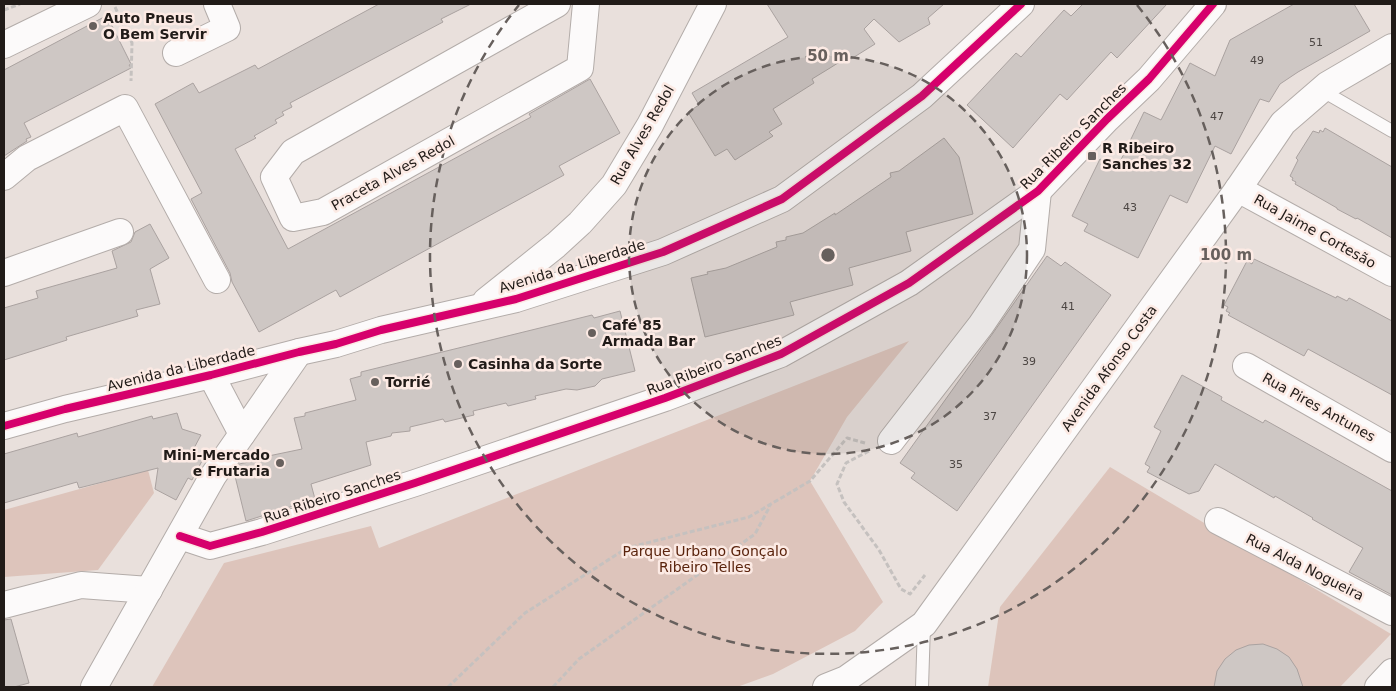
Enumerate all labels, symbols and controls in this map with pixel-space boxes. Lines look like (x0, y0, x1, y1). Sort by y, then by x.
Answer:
place label: Auto Pneus O Bem Servir (103, 10, 207, 42)
marker: Auto Pneus O Bem Servir (87, 20, 99, 32)
house number: 51 (1309, 36, 1323, 49)
text: 50 m (807, 47, 849, 65)
house number: 49 (1250, 54, 1264, 67)
street label: Rua Ribeiro Sanches (1017, 80, 1129, 192)
street label: Rua Alves Redol (607, 82, 677, 188)
house number: 47 (1210, 110, 1224, 123)
street label: Praceta Alves Redol (329, 132, 457, 214)
place label: R Ribeiro Sanches 32 (1102, 140, 1192, 172)
marker: R Ribeiro Sanches 32 (1086, 150, 1098, 162)
street label: Rua Jaime Cortesão (1251, 191, 1379, 271)
house number: 43 (1123, 201, 1137, 214)
street label: Avenida da Liberdade (497, 236, 647, 296)
centre of rings (819, 246, 837, 264)
text: 100 m (1200, 246, 1252, 264)
house number: 41 (1061, 300, 1075, 313)
street label: Avenida Afonso Costa (1058, 302, 1160, 434)
place label: Café 85 Armada Bar (602, 317, 695, 349)
marker: Café 85 Armada Bar (586, 327, 598, 339)
street label: Rua Ribeiro Sanches (644, 332, 784, 398)
street label: Avenida da Liberdade (105, 342, 257, 394)
house number: 39 (1022, 355, 1036, 368)
place label: Casinha da Sorte (468, 356, 602, 372)
marker: Casinha da Sorte (452, 358, 464, 370)
street label: Rua Pires Antunes (1260, 369, 1378, 445)
place label: Torrié (385, 374, 430, 390)
marker: Torrié (369, 376, 381, 388)
house number: 37 (983, 410, 997, 423)
place label: Mini-Mercado e Frutaria (163, 447, 270, 479)
marker: Mini-Mercado e Frutaria (274, 457, 286, 469)
house number: 35 (949, 458, 963, 471)
street label: Rua Ribeiro Sanches (261, 466, 403, 526)
street label: Rua Alda Nogueira (1243, 530, 1367, 604)
park label: Parque Urbano Gonçalo Ribeiro Telles (622, 543, 788, 575)

